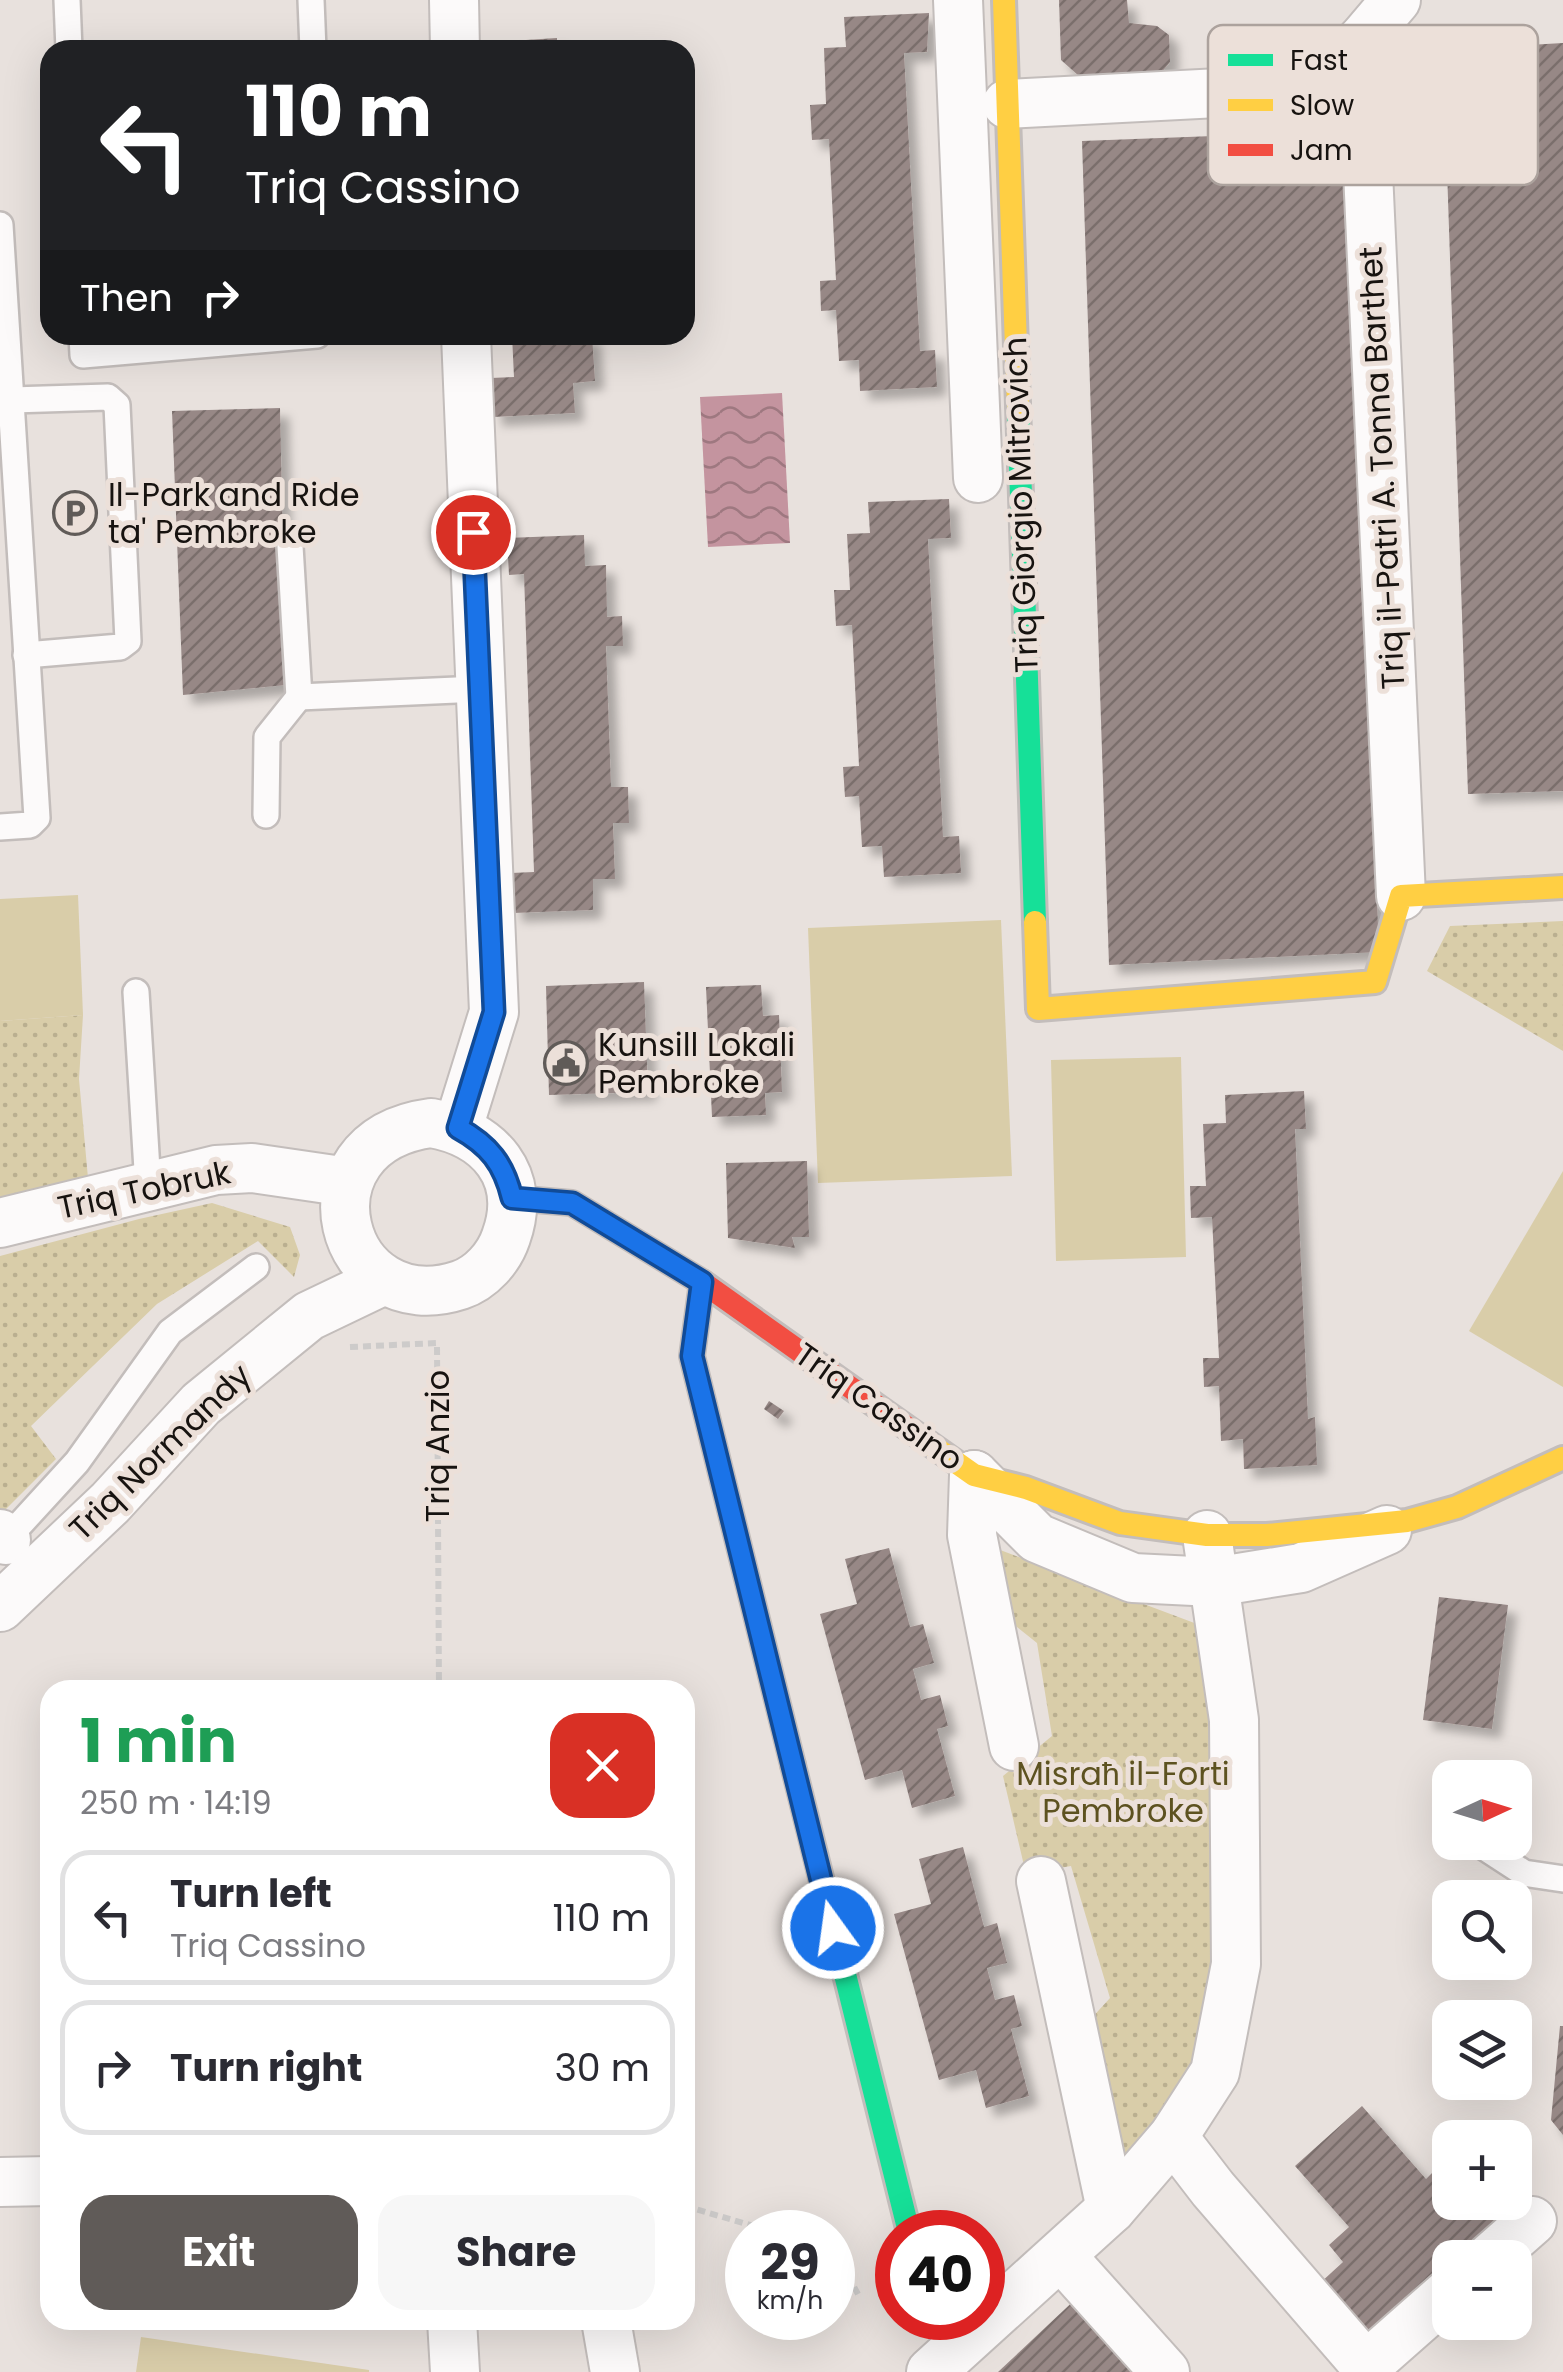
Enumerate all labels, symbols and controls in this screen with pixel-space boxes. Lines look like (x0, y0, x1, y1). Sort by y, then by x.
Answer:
legend (1208, 25, 1538, 185)
text: Fast (1290, 41, 1348, 80)
text: 110 m (245, 62, 432, 161)
icon: left (80, 80, 210, 210)
text: Slow (1290, 86, 1354, 125)
text: Jam (1290, 131, 1353, 170)
text: Triq Cassino (245, 156, 520, 219)
street label: Triq il-Patri A. Tonna Barthet (1347, 245, 1416, 691)
icon: right (193, 270, 248, 325)
text: Then (80, 271, 173, 324)
street label: Triq Giorgio Mitrovich (992, 336, 1049, 674)
place label: Il-Park and Ride ta' Pembroke (108, 472, 360, 554)
parking icon: Il-Park and Ride ta' Pembroke (52, 490, 98, 536)
pin (431, 490, 516, 575)
icon: arrive (446, 505, 501, 560)
place label: Kunsill Lokali Pembroke (598, 1022, 795, 1104)
public building icon: Kunsill Lokali Pembroke (543, 1040, 589, 1086)
street label: Triq Tobruk (53, 1149, 235, 1230)
street label: Triq Cassino (786, 1332, 972, 1481)
street label: Triq Normandy (59, 1353, 261, 1550)
street label: Triq Anzio (415, 1370, 460, 1522)
text: 1 min (80, 1699, 237, 1783)
button: close (550, 1713, 655, 1818)
park label: Misraħ il-Forti Pembroke (1016, 1751, 1230, 1833)
north arrow (1432, 1760, 1532, 1860)
map controls (1432, 1760, 1532, 2340)
text: 250 m · 14:19 (80, 1780, 272, 1825)
text: Turn left (170, 1867, 332, 1920)
position arrow (781, 1876, 885, 1980)
button: search (1432, 1880, 1532, 1980)
icon: left (85, 1890, 140, 1945)
text: 110 m (553, 1891, 650, 1944)
text: Triq Cassino (170, 1923, 366, 1968)
button: layers (1432, 2000, 1532, 2100)
icon: right (85, 2040, 140, 2095)
text: Turn right (170, 2041, 362, 2094)
text: 30 m (554, 2041, 650, 2094)
button: + (1432, 2120, 1532, 2220)
button: Exit (80, 2195, 358, 2310)
button: Share (378, 2195, 655, 2310)
speed limit sign: 40 (875, 2210, 1005, 2340)
text: 29 (760, 2227, 820, 2298)
button: − (1432, 2240, 1532, 2340)
text: km/h (757, 2283, 823, 2318)

